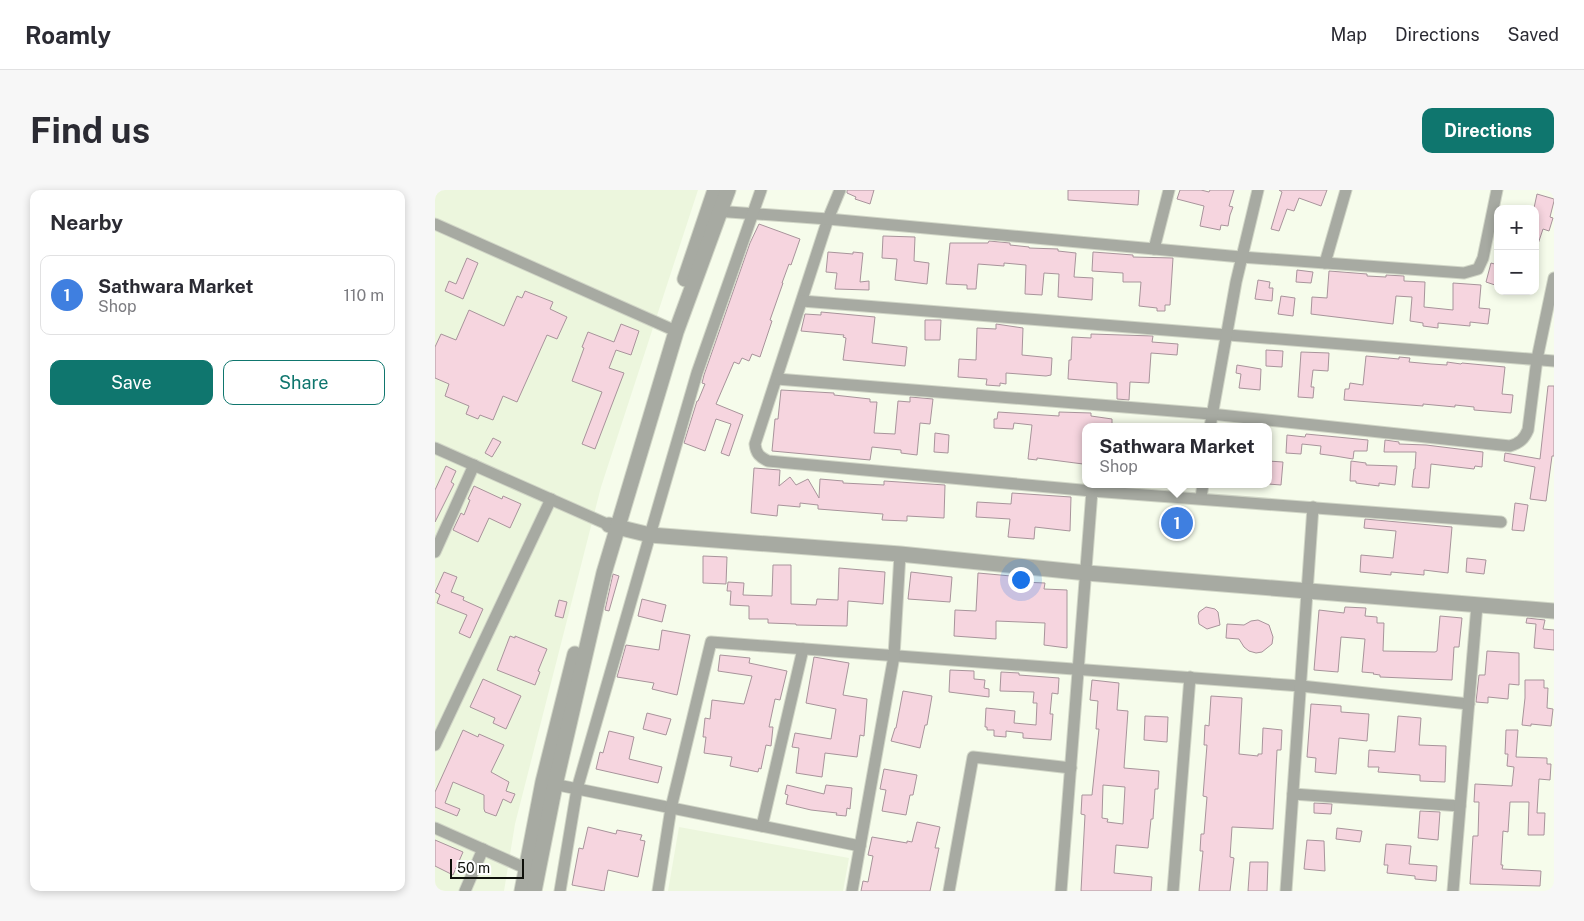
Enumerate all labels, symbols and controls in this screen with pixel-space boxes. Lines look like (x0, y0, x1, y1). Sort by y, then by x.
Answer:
text: Roamly (25, 21, 111, 49)
text: Map (1330, 24, 1367, 45)
text: Directions (1395, 24, 1480, 45)
text: Saved (1508, 24, 1559, 45)
button: Directions (1422, 108, 1554, 153)
text: Find us (30, 110, 150, 151)
map controls (1494, 205, 1539, 295)
button: + (1494, 205, 1539, 250)
text: Nearby (50, 210, 123, 235)
button: − (1494, 250, 1539, 295)
text: Sathwara Market (98, 275, 253, 297)
text: 1 (64, 286, 70, 305)
text: 110 m (343, 286, 384, 305)
text: Shop (98, 297, 137, 316)
button: Save (50, 360, 213, 405)
button: Share (223, 360, 385, 405)
popup (1082, 423, 1272, 488)
text: Sathwara Market (1099, 435, 1255, 457)
text: Shop (1099, 457, 1138, 476)
pin: 1 (1161, 504, 1193, 542)
your location (1008, 567, 1034, 593)
scale bar (450, 856, 524, 879)
text: 50 m (457, 860, 490, 876)

